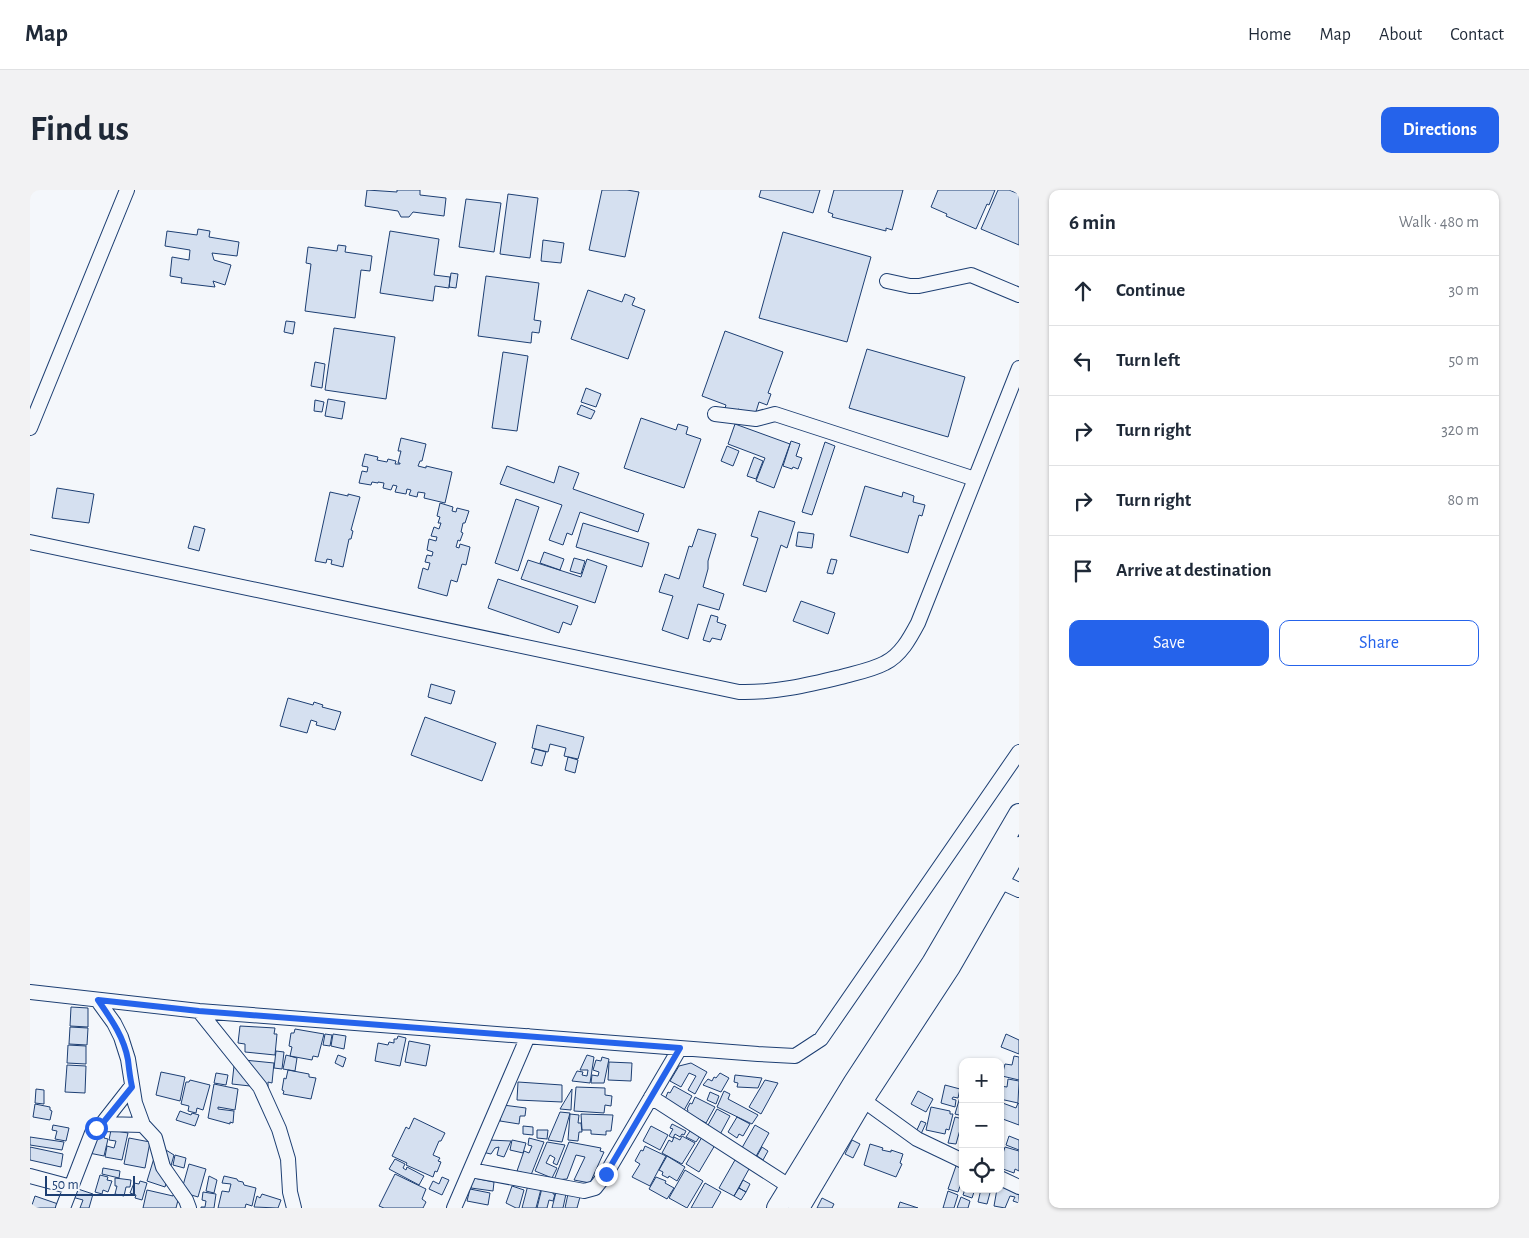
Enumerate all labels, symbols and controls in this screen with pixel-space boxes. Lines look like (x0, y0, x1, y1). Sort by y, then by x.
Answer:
text: Map (25, 22, 68, 46)
text: Home (1248, 26, 1291, 44)
text: Map (1319, 26, 1351, 44)
text: About (1379, 26, 1422, 44)
text: Contact (1450, 26, 1504, 44)
button: Directions (1381, 107, 1499, 153)
text: Find us (30, 112, 129, 147)
text: 6 min (1069, 212, 1116, 233)
text: Walk · 480 m (1399, 214, 1479, 230)
icon: ahead (1069, 277, 1097, 305)
text: Continue (1116, 281, 1185, 300)
text: 30 m (1449, 282, 1479, 298)
icon: left (1069, 347, 1097, 375)
text: Turn left (1116, 351, 1180, 370)
text: 50 m (1448, 352, 1479, 368)
icon: right (1069, 417, 1097, 445)
text: Turn right (1116, 421, 1191, 440)
text: 320 m (1441, 422, 1479, 438)
icon: right (1069, 487, 1097, 515)
text: Turn right (1116, 491, 1191, 510)
text: 80 m (1448, 492, 1479, 508)
icon: arrive (1069, 557, 1097, 585)
text: Arrive at destination (1116, 561, 1272, 580)
button: Save (1069, 620, 1269, 666)
button: Share (1279, 620, 1479, 666)
map controls (959, 1058, 1004, 1193)
button: + (959, 1058, 1004, 1103)
button: − (959, 1103, 1004, 1148)
route start (85, 1117, 108, 1140)
button: locate (959, 1148, 1004, 1193)
route end (595, 1163, 618, 1186)
scale bar (45, 1173, 135, 1196)
text: 50 m (52, 1178, 79, 1192)

